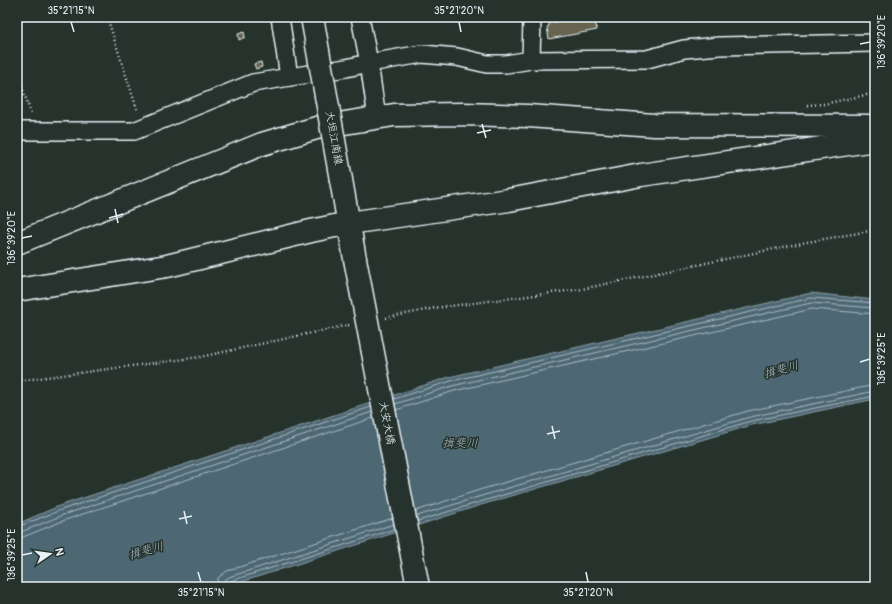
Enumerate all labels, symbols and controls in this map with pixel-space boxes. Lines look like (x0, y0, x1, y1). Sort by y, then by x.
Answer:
text: 35°21'15"N (47, 5, 95, 17)
text: 35°21'20"N (434, 5, 484, 17)
text: 136°39'20"E (876, 15, 888, 69)
street label: 大垣江南線 (323, 110, 345, 166)
text: 136°39'20"E (6, 211, 18, 265)
text: 136°39'25"E (876, 333, 888, 385)
water label: 揖斐川 (762, 358, 800, 382)
street label: 大安大橋 (376, 400, 398, 446)
water label: 揖斐川 (442, 436, 478, 451)
text: 136°39'25"E (6, 529, 18, 581)
north arrow (30, 534, 70, 574)
water label: 揖斐川 (127, 539, 165, 563)
text: N (52, 547, 67, 557)
text: 35°21'15"N (177, 587, 225, 599)
text: 35°21'20"N (563, 587, 613, 599)

